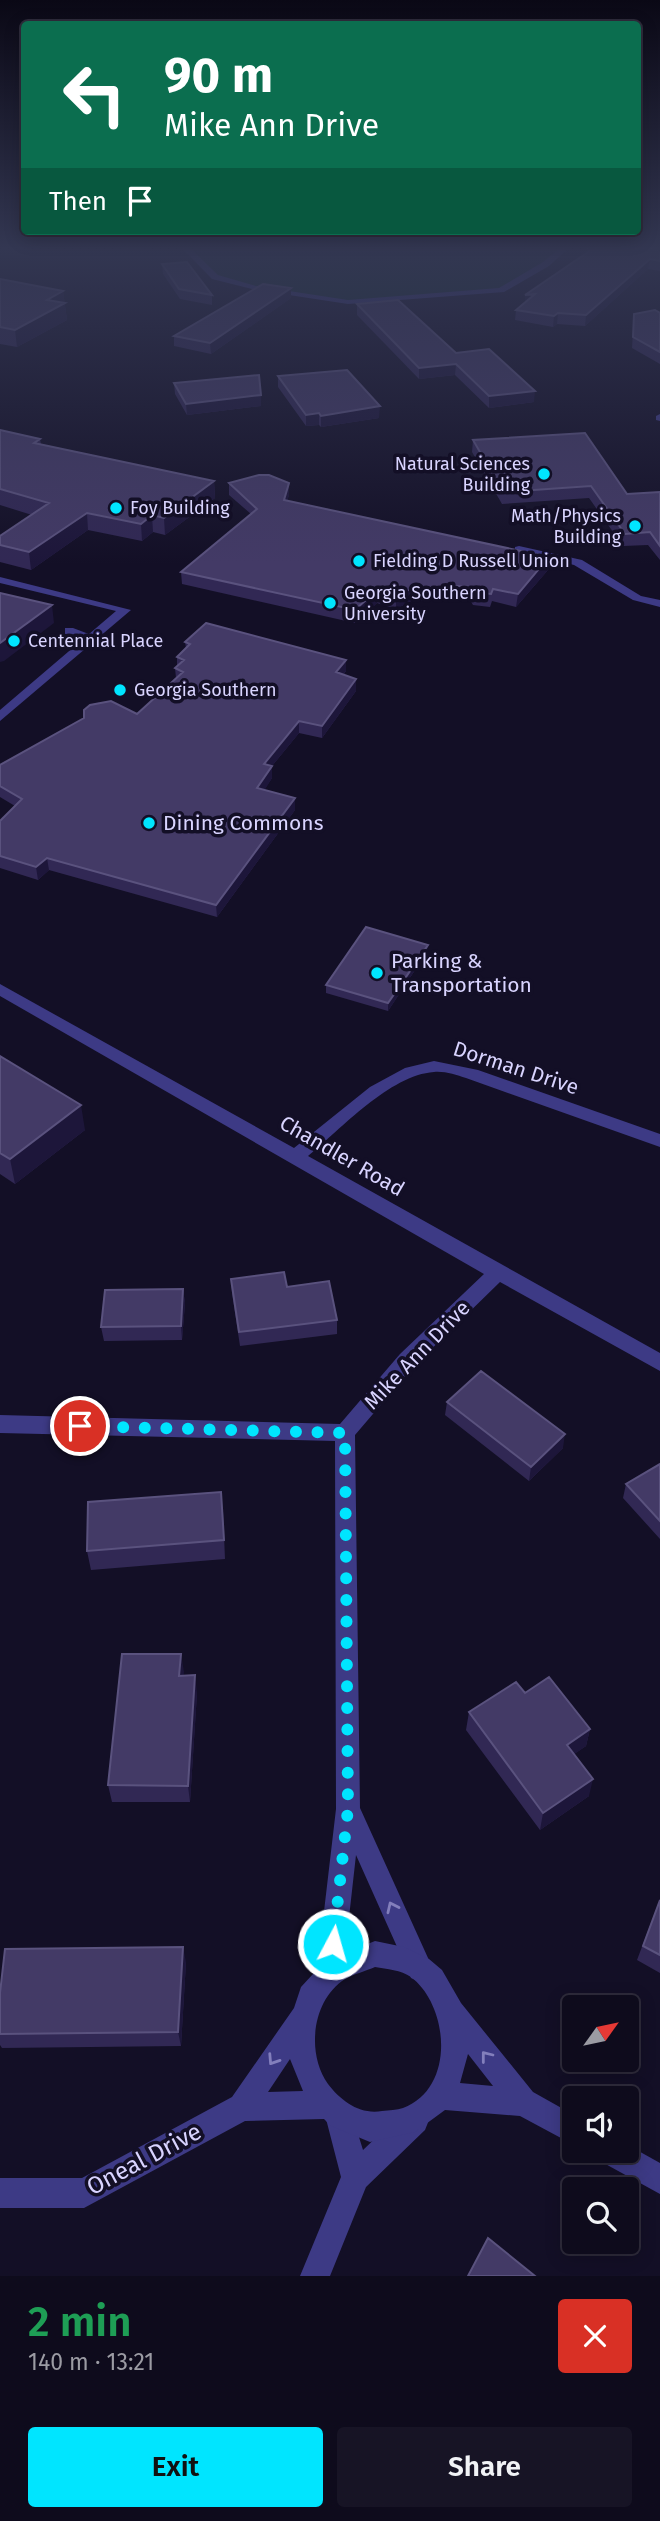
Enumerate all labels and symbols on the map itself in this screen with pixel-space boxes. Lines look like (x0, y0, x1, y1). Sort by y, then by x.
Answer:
place label: Natural Sciences Building (395, 453, 531, 496)
marker: Natural Sciences Building (536, 466, 552, 482)
place label: Foy Building (130, 497, 230, 519)
marker: Foy Building (108, 500, 124, 516)
place label: Math/Physics Building (511, 505, 622, 548)
marker: Math/Physics Building (627, 518, 643, 534)
place label: Fielding D Russell Union (373, 550, 570, 572)
marker: Fielding D Russell Union (351, 553, 367, 569)
place label: Georgia Southern University (344, 582, 487, 625)
marker: Georgia Southern University (322, 595, 338, 611)
place label: Centennial Place (28, 630, 163, 652)
marker: Centennial Place (6, 633, 22, 649)
place label: Georgia Southern (134, 679, 277, 701)
marker: Georgia Southern (112, 682, 128, 698)
place label: Dining Commons (163, 810, 324, 836)
marker: Dining Commons (141, 815, 157, 831)
place label: Parking & Transportation (391, 948, 532, 998)
marker: Parking & Transportation (369, 965, 385, 981)
street label: Dorman Drive (450, 1035, 582, 1101)
street label: Chandler Road (275, 1110, 409, 1202)
street label: Mike Ann Drive (359, 1295, 475, 1415)
pin (50, 1396, 110, 1456)
one-way arrow (386, 1902, 400, 1914)
position arrow (296, 1907, 370, 1981)
north arrow (562, 1995, 639, 2072)
one-way arrow (269, 2052, 281, 2065)
one-way arrow (482, 2052, 495, 2064)
street label: Oneal Drive (82, 2117, 206, 2201)

